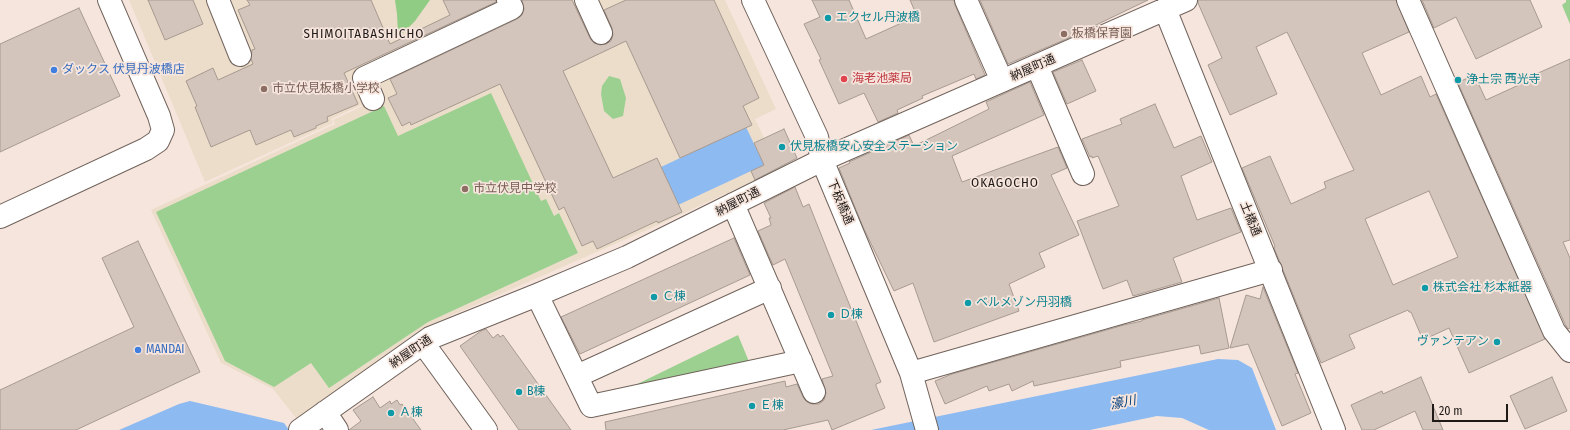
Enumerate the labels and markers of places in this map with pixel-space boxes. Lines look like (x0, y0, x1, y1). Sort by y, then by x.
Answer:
place label: エクセル丹波橋 (836, 11, 920, 25)
marker: エクセル丹波橋 (823, 13, 833, 23)
place label: 板橋保育園 (1072, 27, 1132, 41)
marker: 板橋保育園 (1059, 29, 1069, 39)
place label: ダックス 伏見丹波橋店 (62, 63, 185, 77)
marker: ダックス 伏見丹波橋店 (49, 65, 59, 75)
place label: 海老池薬局 (852, 72, 912, 86)
place label: 浄土宗 西光寺 (1466, 73, 1541, 87)
marker: 海老池薬局 (839, 74, 849, 84)
marker: 浄土宗 西光寺 (1453, 75, 1463, 85)
place label: 市立伏見板橋小学校 (272, 82, 380, 96)
marker: 市立伏見板橋小学校 (259, 84, 269, 94)
place label: 伏見板橋安心安全ステーション (790, 140, 958, 154)
marker: 伏見板橋安心安全ステーション (777, 142, 787, 152)
place label: 市立伏見中学校 (473, 182, 557, 196)
marker: 市立伏見中学校 (460, 184, 470, 194)
place label: 株式会社 杉本紙器 (1433, 281, 1532, 295)
marker: 株式会社 杉本紙器 (1420, 283, 1430, 293)
place label: Ｃ棟 (662, 290, 686, 304)
marker: Ｃ棟 (649, 292, 659, 302)
place label: ベルメゾン丹羽橋 (976, 296, 1072, 310)
marker: ベルメゾン丹羽橋 (963, 298, 973, 308)
place label: Ｄ棟 (839, 308, 863, 322)
marker: Ｄ棟 (826, 310, 836, 320)
place label: ヴァンテアン (1417, 335, 1489, 349)
marker: ヴァンテアン (1492, 337, 1502, 347)
place label: MANDAI (146, 343, 184, 357)
marker: MANDAI (133, 345, 143, 355)
place label: B棟 (527, 385, 546, 399)
marker: B棟 (514, 387, 524, 397)
place label: Ｅ棟 (760, 399, 784, 413)
marker: Ｅ棟 (747, 401, 757, 411)
place label: Ａ棟 (399, 406, 423, 420)
marker: Ａ棟 (386, 408, 396, 418)

